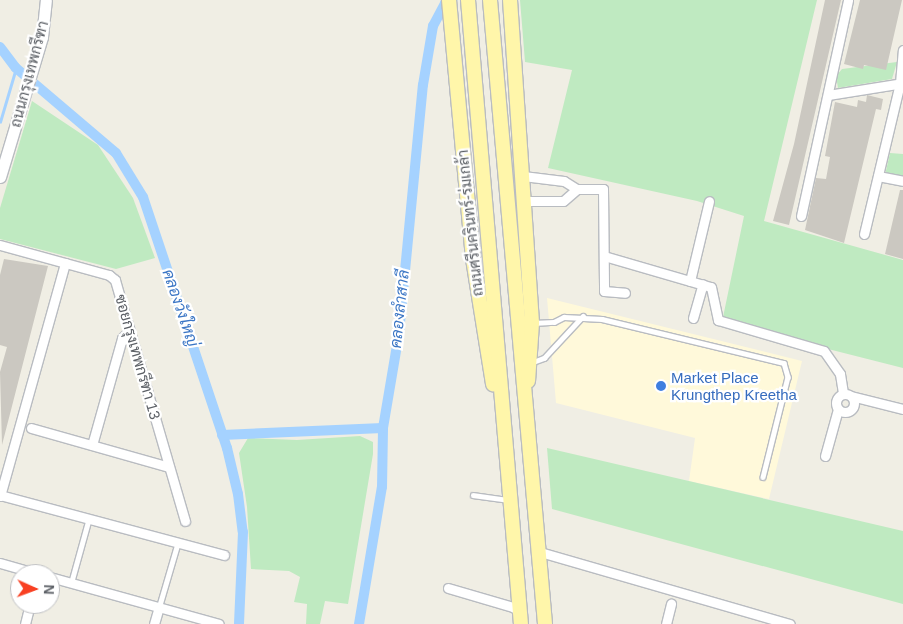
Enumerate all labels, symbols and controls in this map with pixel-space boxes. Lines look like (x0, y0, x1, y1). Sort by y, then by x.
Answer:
street label: ถนนกรุงเทพกรีฑา (6, 19, 52, 129)
street label: ถนนศรีนครินทร์-ร่มเกล้า (453, 149, 487, 297)
water label: คลองวังใหญ่ (158, 267, 202, 349)
water label: คลองลำสาลี (386, 269, 414, 349)
street label: ซอยกรุงเทพกรีฑา 13 (112, 292, 164, 422)
place label: Market Place Krungthep Kreetha (671, 368, 797, 403)
marker: Market Place Krungthep Kreetha (655, 380, 667, 392)
north arrow (10, 564, 60, 614)
text: N (41, 584, 57, 595)

